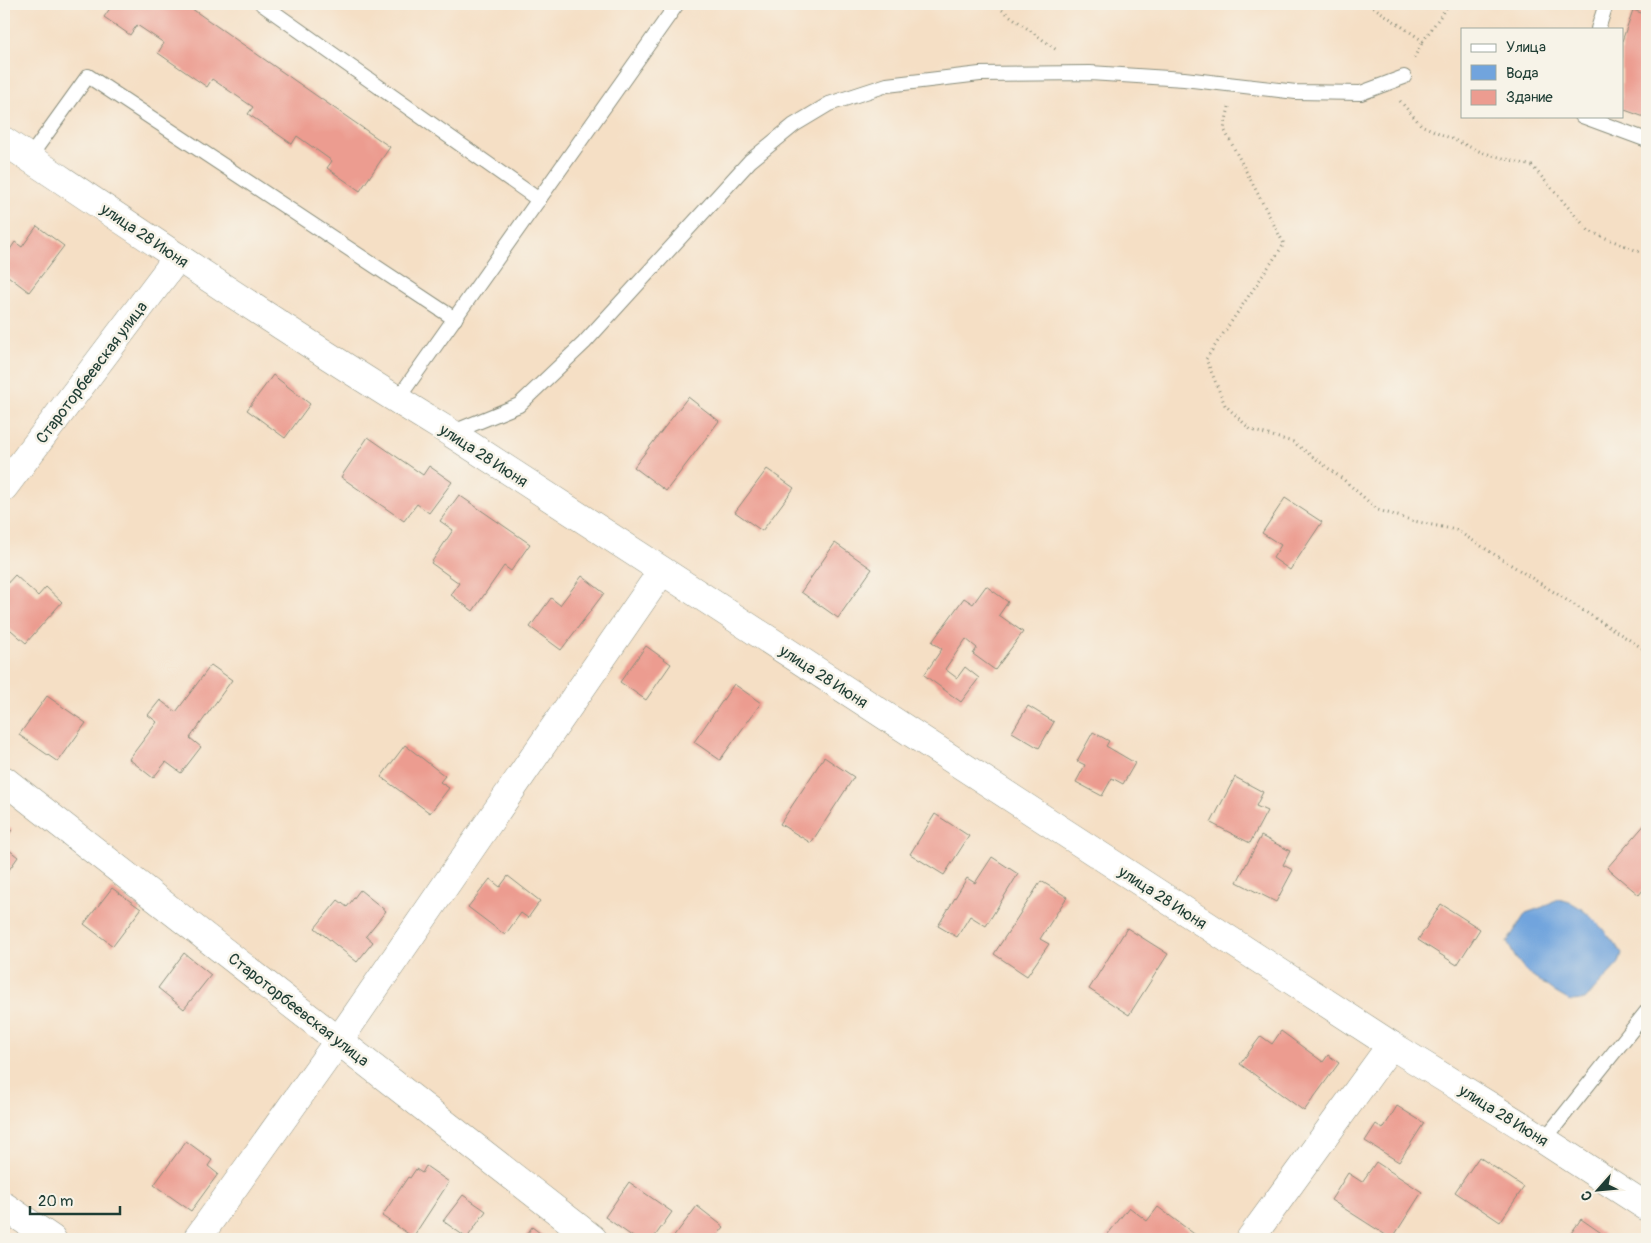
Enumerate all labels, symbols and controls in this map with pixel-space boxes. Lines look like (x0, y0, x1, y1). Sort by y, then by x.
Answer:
legend (1461, 28, 1624, 118)
text: Улица (1506, 38, 1546, 57)
text: Вода (1506, 64, 1539, 83)
text: Здание (1506, 88, 1553, 107)
street label: улица 28 Июня (96, 199, 192, 272)
street label: Староторбеевская улица (32, 297, 152, 448)
street label: улица 28 Июня (435, 419, 531, 492)
street label: улица 28 Июня (775, 640, 871, 713)
street label: улица 28 Июня (1114, 861, 1210, 934)
street label: Староторбеевская улица (224, 949, 373, 1071)
street label: улица 28 Июня (1454, 1080, 1552, 1151)
north arrow (1574, 1166, 1624, 1216)
scale bar (30, 1183, 120, 1215)
text: С (1577, 1188, 1596, 1203)
text: 20 m (38, 1192, 73, 1211)

